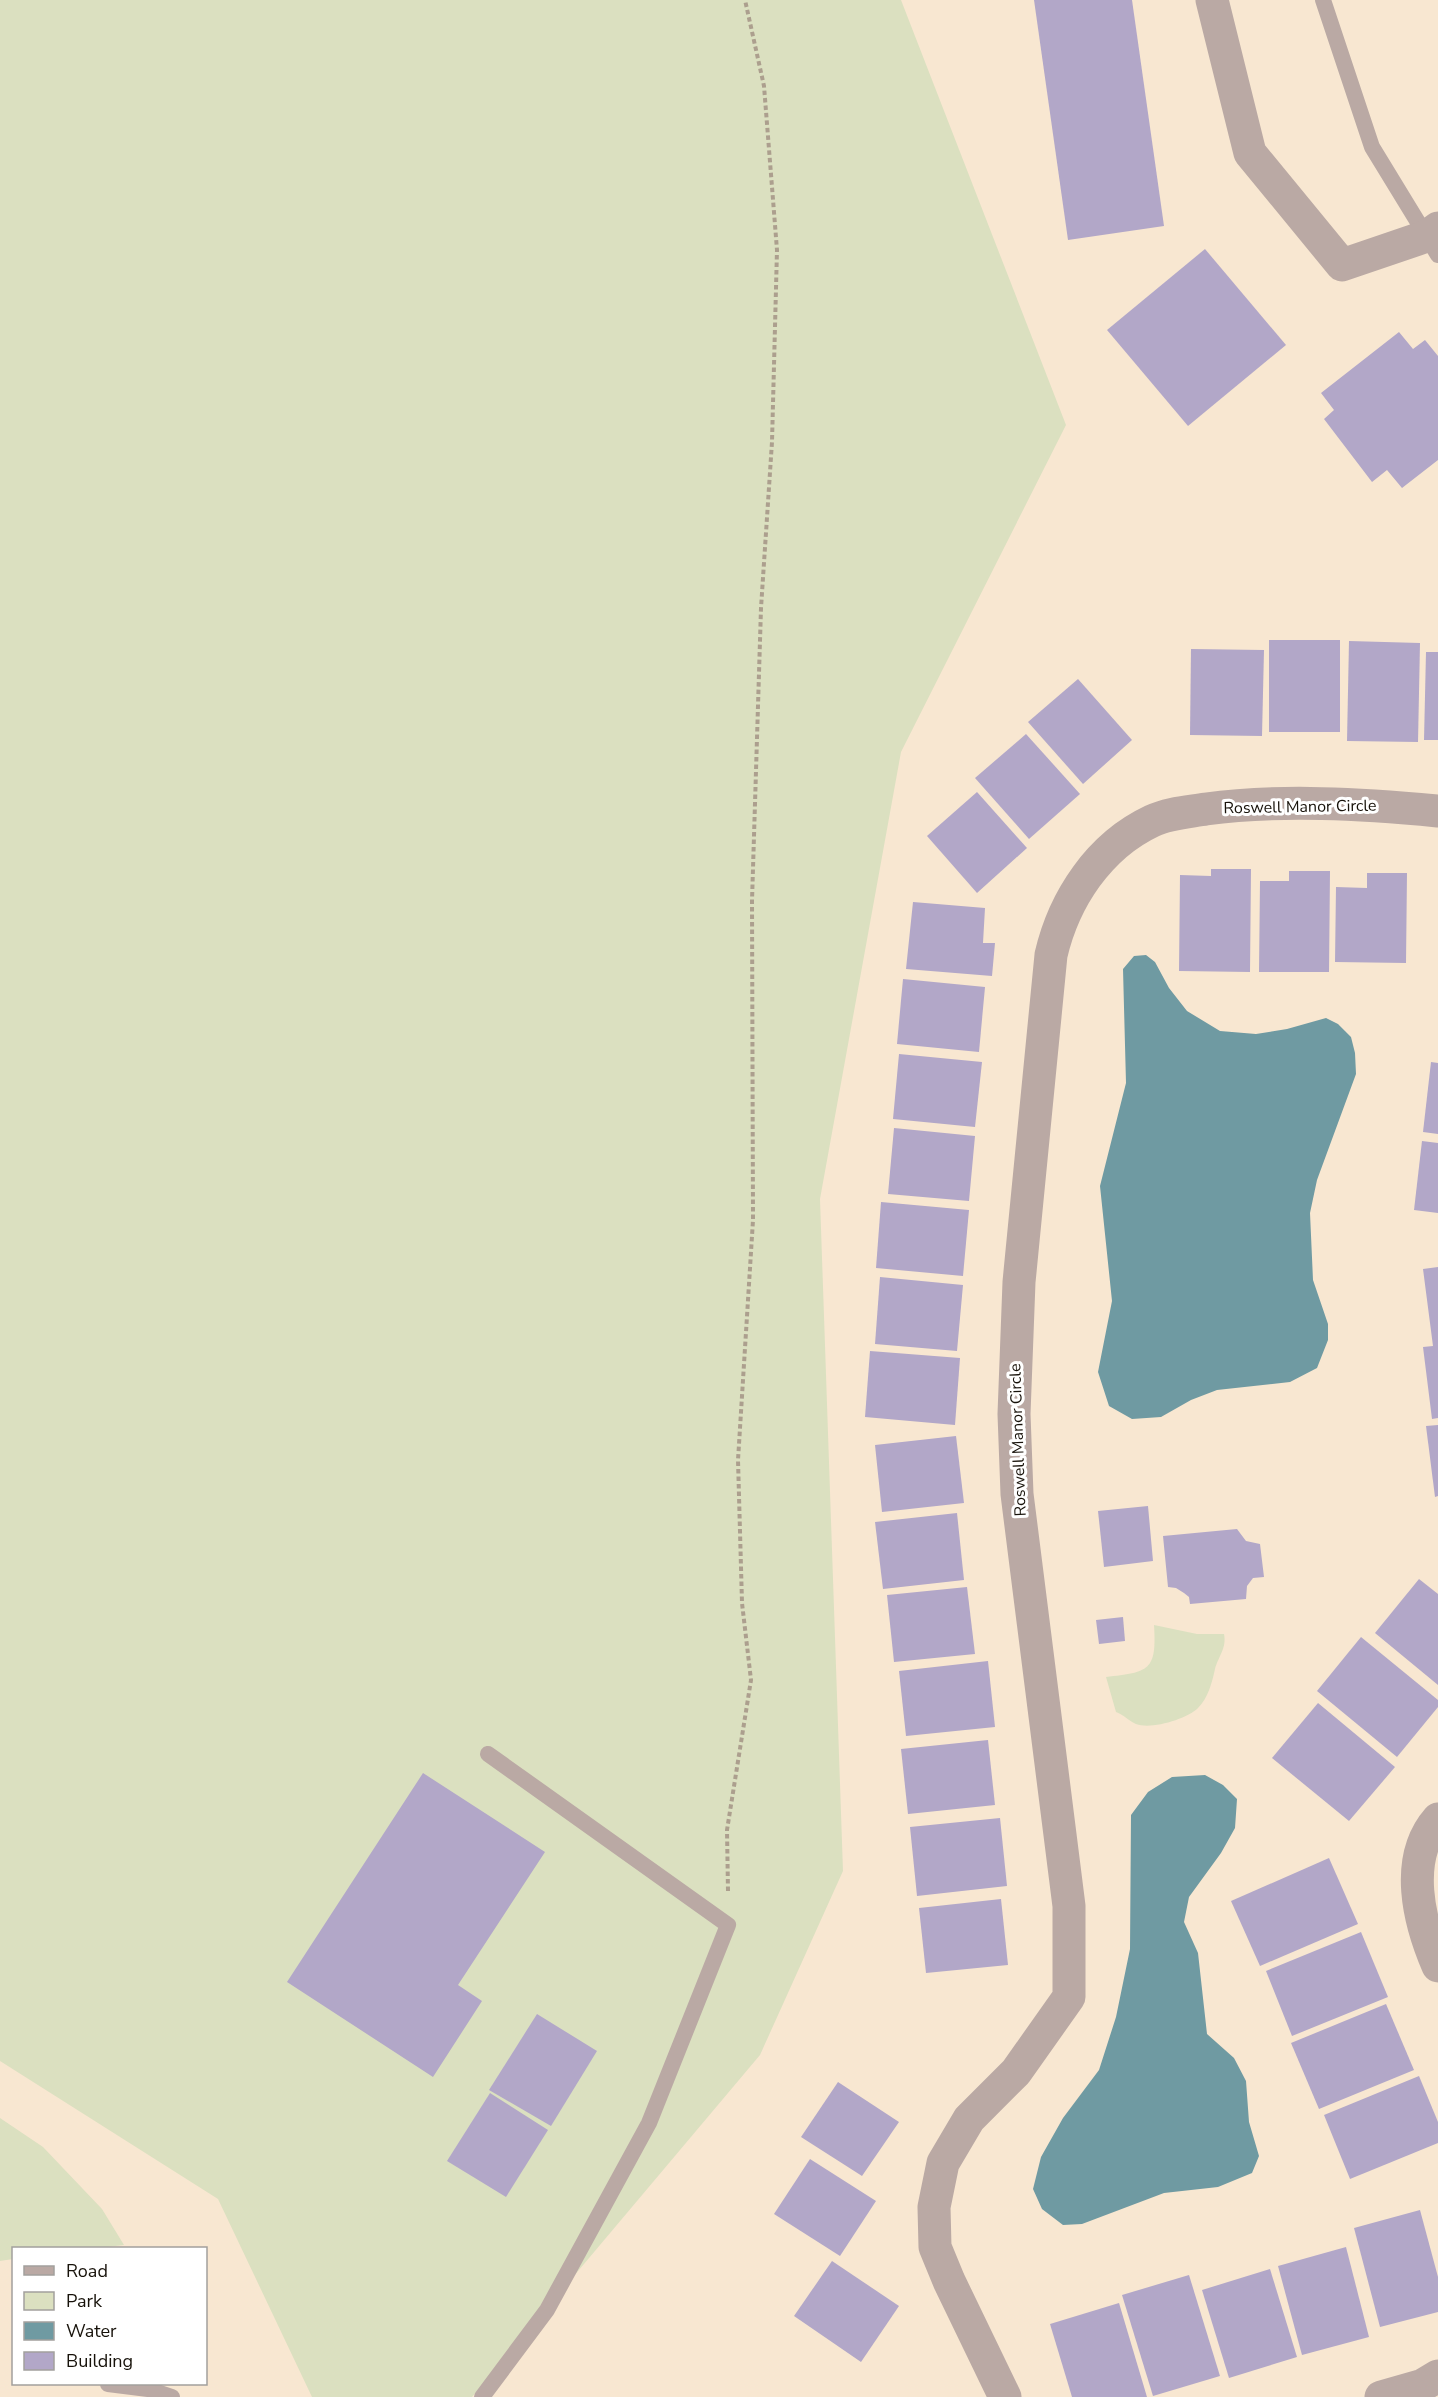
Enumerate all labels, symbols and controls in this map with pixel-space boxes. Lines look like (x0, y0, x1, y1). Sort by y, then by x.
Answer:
street label: Roswell Manor Circle (1223, 795, 1377, 819)
street label: Roswell Manor Circle (1004, 1363, 1032, 1517)
legend (12, 2247, 207, 2385)
text: Road (66, 2259, 108, 2283)
text: Park (66, 2289, 103, 2313)
text: Water (66, 2319, 117, 2343)
text: Building (66, 2349, 133, 2373)

